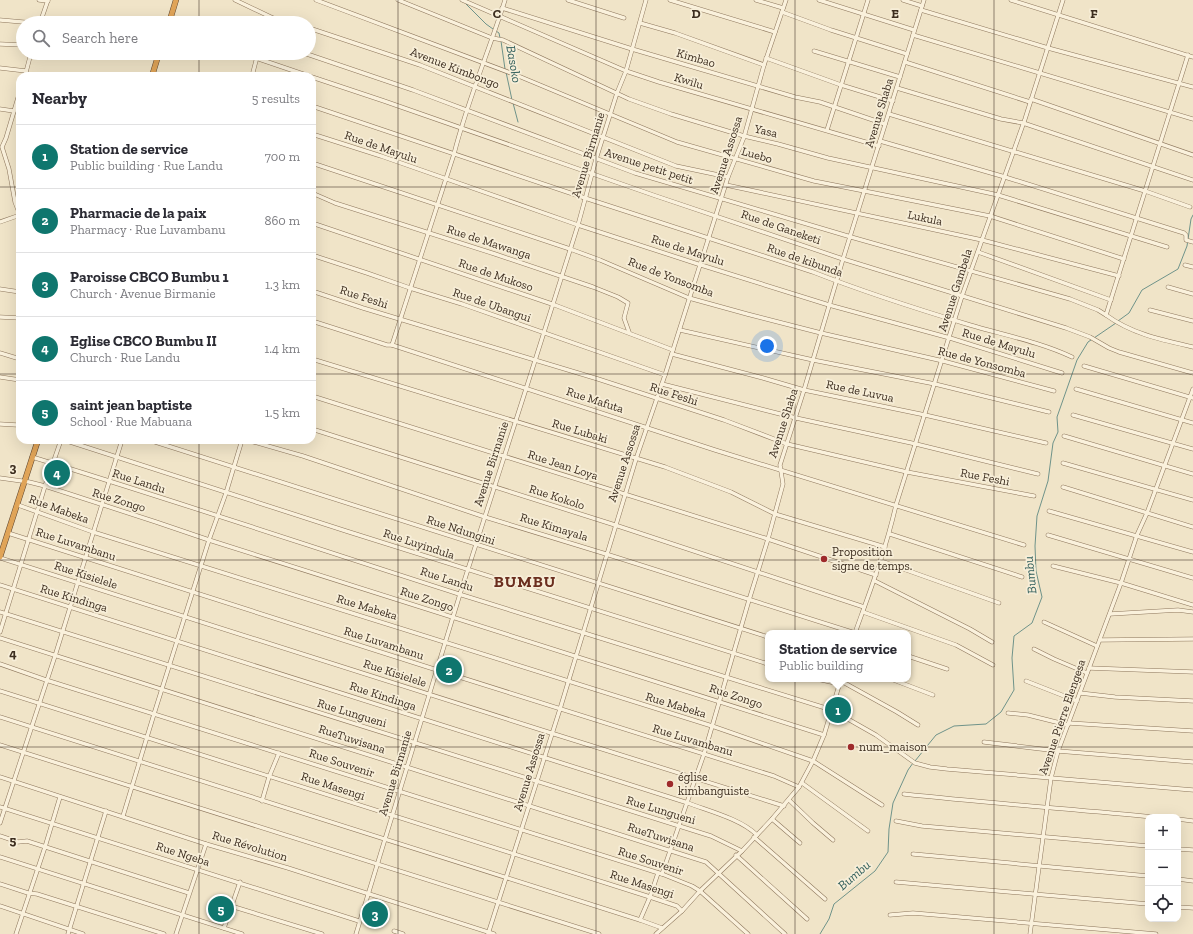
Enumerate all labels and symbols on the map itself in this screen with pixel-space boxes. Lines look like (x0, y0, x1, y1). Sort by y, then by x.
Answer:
text: C (493, 6, 501, 21)
text: D (691, 6, 701, 21)
text: E (891, 6, 899, 21)
text: F (1090, 6, 1098, 21)
water label: Basoko (503, 44, 525, 84)
street label: Avenue Kimbongo (408, 45, 502, 91)
street label: Kimbao (675, 46, 717, 70)
street label: Kwilu (673, 70, 706, 92)
street label: Avenue Shaba (862, 76, 896, 149)
street label: Avenue Birmanie (568, 110, 608, 199)
street label: Avenue Assossa (707, 114, 745, 196)
street label: Yasa (752, 121, 779, 140)
street label: Rue de Mayulu (343, 128, 420, 166)
street label: Luebo (740, 144, 774, 166)
street label: Avenue petit petit (603, 145, 696, 187)
street label: Rue de Ganeketi (739, 207, 823, 247)
street label: Lukula (906, 207, 944, 229)
street label: Rue de Mawanga (445, 222, 533, 262)
street label: Rue de Mayulu (650, 232, 727, 269)
street label: Rue de kibunda (765, 240, 845, 280)
street label: Avenue Gambela (935, 247, 975, 333)
street label: Rue de Yonsomba (626, 254, 716, 300)
street label: Rue de Mukoso (457, 256, 535, 294)
street label: Rue Feshi (338, 283, 391, 312)
street label: Rue de Ubangui (451, 285, 534, 325)
street label: Rue de Mayulu (960, 325, 1038, 361)
your location (757, 336, 777, 356)
street label: Rue de Yonsomba (936, 344, 1028, 381)
street label: Rue de Luvua (825, 377, 895, 405)
street label: Rue Feshi (648, 380, 701, 409)
street label: Rue Mafuta (565, 384, 626, 416)
street label: Avenue Shaba (765, 386, 801, 459)
street label: Rue Lubaki (550, 416, 610, 446)
street label: Avenue Birmanie (471, 419, 511, 508)
street label: Avenue Assossa (605, 422, 643, 504)
street label: Rue Jean Loya (526, 447, 600, 483)
pin: 4 (44, 458, 70, 488)
text: 3 (10, 460, 17, 475)
street label: Rue Feshi (959, 465, 1011, 489)
street label: Rue Landu (111, 466, 168, 496)
street label: Rue Kokolo (527, 481, 587, 513)
street label: Rue Zongo (91, 485, 147, 515)
street label: Rue Mabeka (27, 492, 91, 526)
street label: Rue Kimayala (518, 510, 590, 544)
street label: Rue Ndungini (425, 512, 498, 548)
street label: Rue Luvambanu (34, 524, 118, 564)
street label: Rue Luyindula (382, 526, 457, 562)
place label: Proposition signe de temps. (832, 545, 912, 573)
marker: Proposition signe de temps. (819, 554, 829, 564)
water label: Bumbu (1021, 555, 1039, 595)
street label: Rue Kisielele (53, 558, 120, 592)
street label: Rue Landu (419, 564, 476, 594)
district label: BUMBU (494, 572, 556, 591)
street label: Rue Kindinga (39, 581, 110, 615)
street label: Rue Zongo (399, 584, 455, 614)
street label: Rue Mabeka (335, 591, 399, 623)
street label: Rue Luvambanu (342, 623, 426, 663)
text: 4 (9, 646, 17, 661)
pin: 2 (436, 655, 462, 685)
street label: Rue Kisielele (362, 656, 429, 690)
street label: Avenue Pierre Elengesa (1036, 657, 1088, 777)
street label: Rue Kindinga (348, 679, 418, 713)
street label: Rue Zongo (708, 681, 764, 711)
street label: Rue Mabeka (644, 689, 708, 721)
pin: 1 (825, 695, 851, 725)
street label: Rue Lungueni (316, 696, 389, 730)
street label: Rue Luvambanu (651, 721, 735, 759)
street label: RueTuwisana (317, 722, 387, 756)
street label: Avenue Birmanie (375, 728, 415, 817)
street label: Avenue Assossa (510, 731, 548, 813)
place label: num_maison (859, 740, 927, 754)
marker: num_maison (846, 742, 856, 752)
street label: Rue Souvenir (307, 746, 377, 780)
street label: Rue Masengi (299, 769, 367, 803)
place label: église kimbanguiste (678, 770, 749, 798)
marker: église kimbanguiste (665, 779, 675, 789)
street label: Rue Lungueni (625, 793, 698, 827)
street label: RueTuwisana (626, 820, 696, 854)
street label: Rue Révolution (211, 828, 289, 864)
text: 5 (10, 833, 17, 848)
street label: Rue Ngeba (154, 839, 212, 869)
street label: Rue Souvenir (616, 844, 686, 878)
water label: Bumbu (835, 857, 873, 893)
street label: Rue Masengi (608, 867, 676, 901)
pin: 5 (208, 894, 234, 924)
pin: 3 (362, 899, 388, 929)

